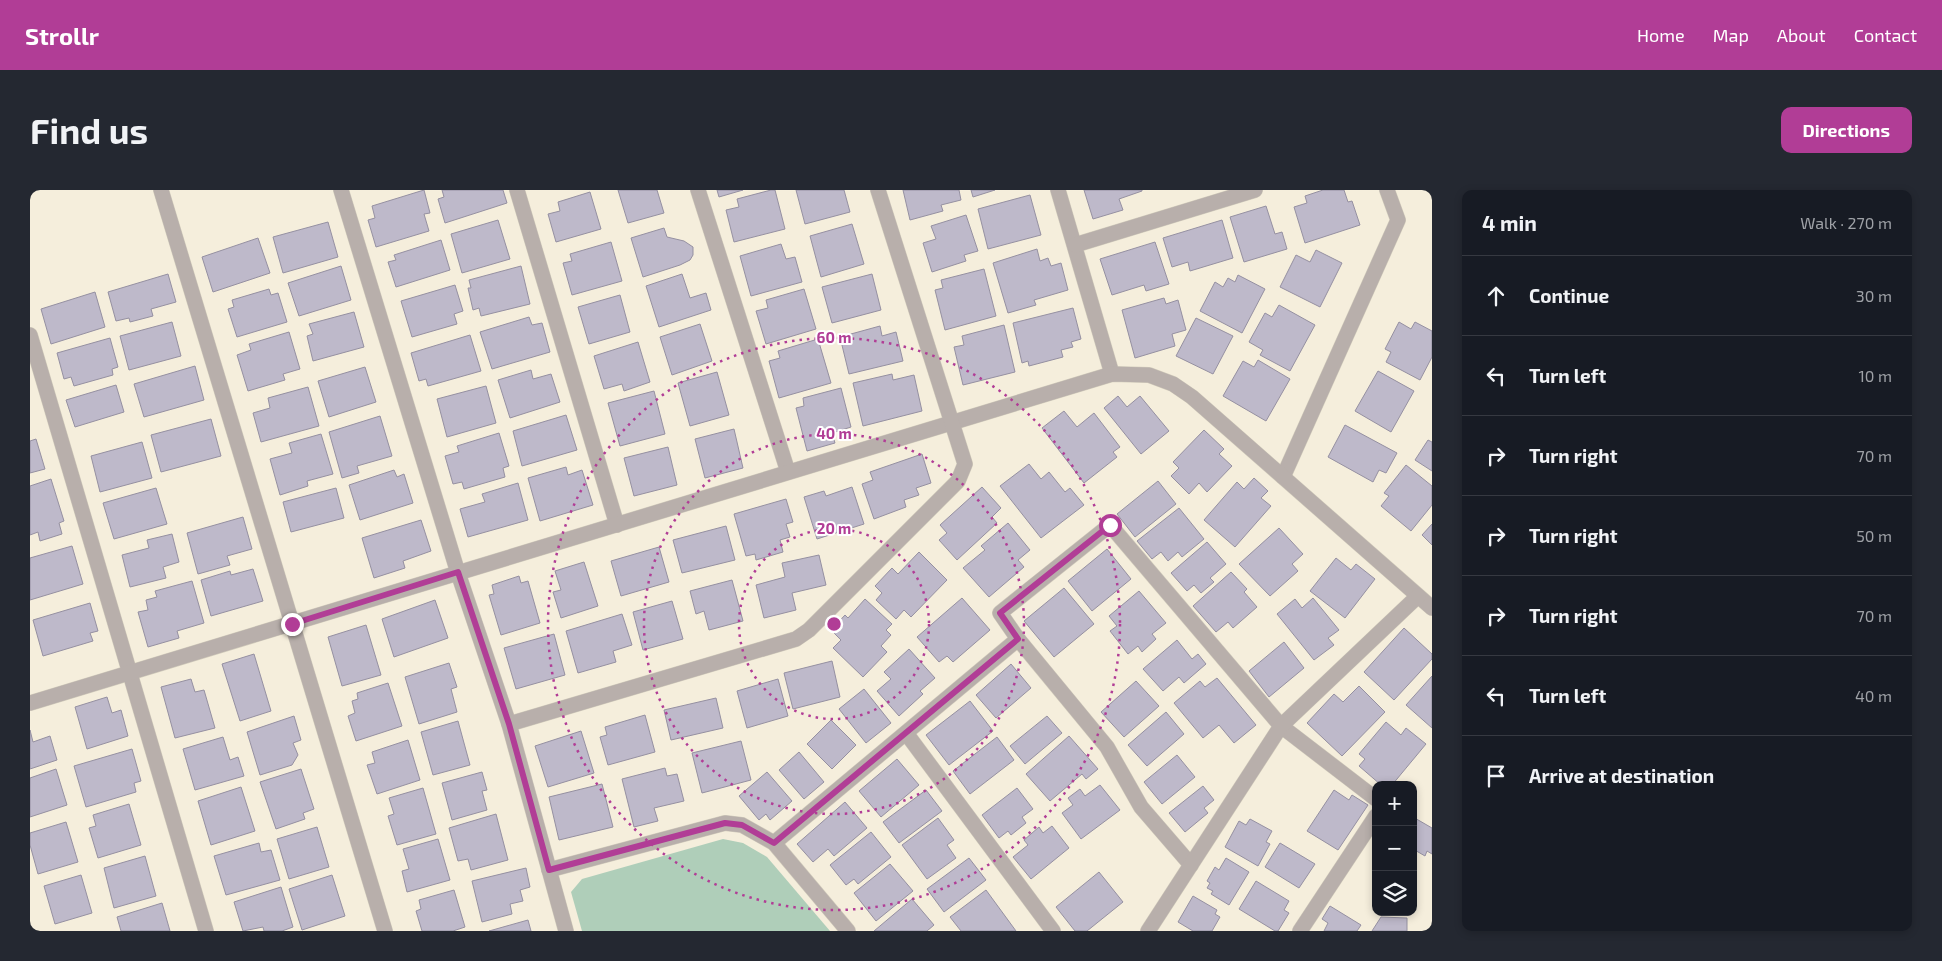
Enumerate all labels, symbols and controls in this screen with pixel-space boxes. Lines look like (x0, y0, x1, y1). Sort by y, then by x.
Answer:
text: Strollr (25, 21, 99, 50)
text: Home (1637, 24, 1685, 46)
text: Map (1713, 24, 1749, 46)
text: About (1777, 24, 1826, 46)
text: Contact (1854, 24, 1917, 46)
button: Directions (1781, 107, 1912, 153)
text: Find us (30, 109, 148, 151)
text: 4 min (1482, 210, 1537, 235)
text: Walk · 270 m (1800, 213, 1892, 232)
icon: ahead (1482, 282, 1510, 310)
text: Continue (1529, 284, 1609, 307)
text: 30 m (1856, 286, 1892, 305)
text: 60 m (817, 328, 851, 346)
icon: left (1482, 362, 1510, 390)
text: Turn left (1529, 364, 1606, 387)
text: 10 m (1858, 366, 1892, 385)
text: 40 m (816, 424, 852, 442)
icon: right (1482, 442, 1510, 470)
text: Turn right (1529, 444, 1617, 467)
text: 70 m (1857, 446, 1892, 465)
route start (1099, 514, 1122, 537)
text: 20 m (817, 519, 851, 537)
icon: right (1482, 522, 1510, 550)
text: Turn right (1529, 524, 1617, 547)
text: 50 m (1856, 526, 1892, 545)
icon: right (1482, 602, 1510, 630)
text: Turn right (1529, 604, 1617, 627)
text: 70 m (1857, 606, 1892, 625)
route end (281, 613, 304, 636)
centre of rings (825, 615, 843, 633)
icon: left (1482, 682, 1510, 710)
text: Turn left (1529, 684, 1606, 707)
text: 40 m (1855, 686, 1892, 705)
icon: arrive (1482, 762, 1510, 790)
text: Arrive at destination (1529, 764, 1714, 787)
map controls (1372, 781, 1417, 916)
button: + (1372, 781, 1417, 826)
button: − (1372, 826, 1417, 871)
button: layers (1372, 871, 1417, 916)

